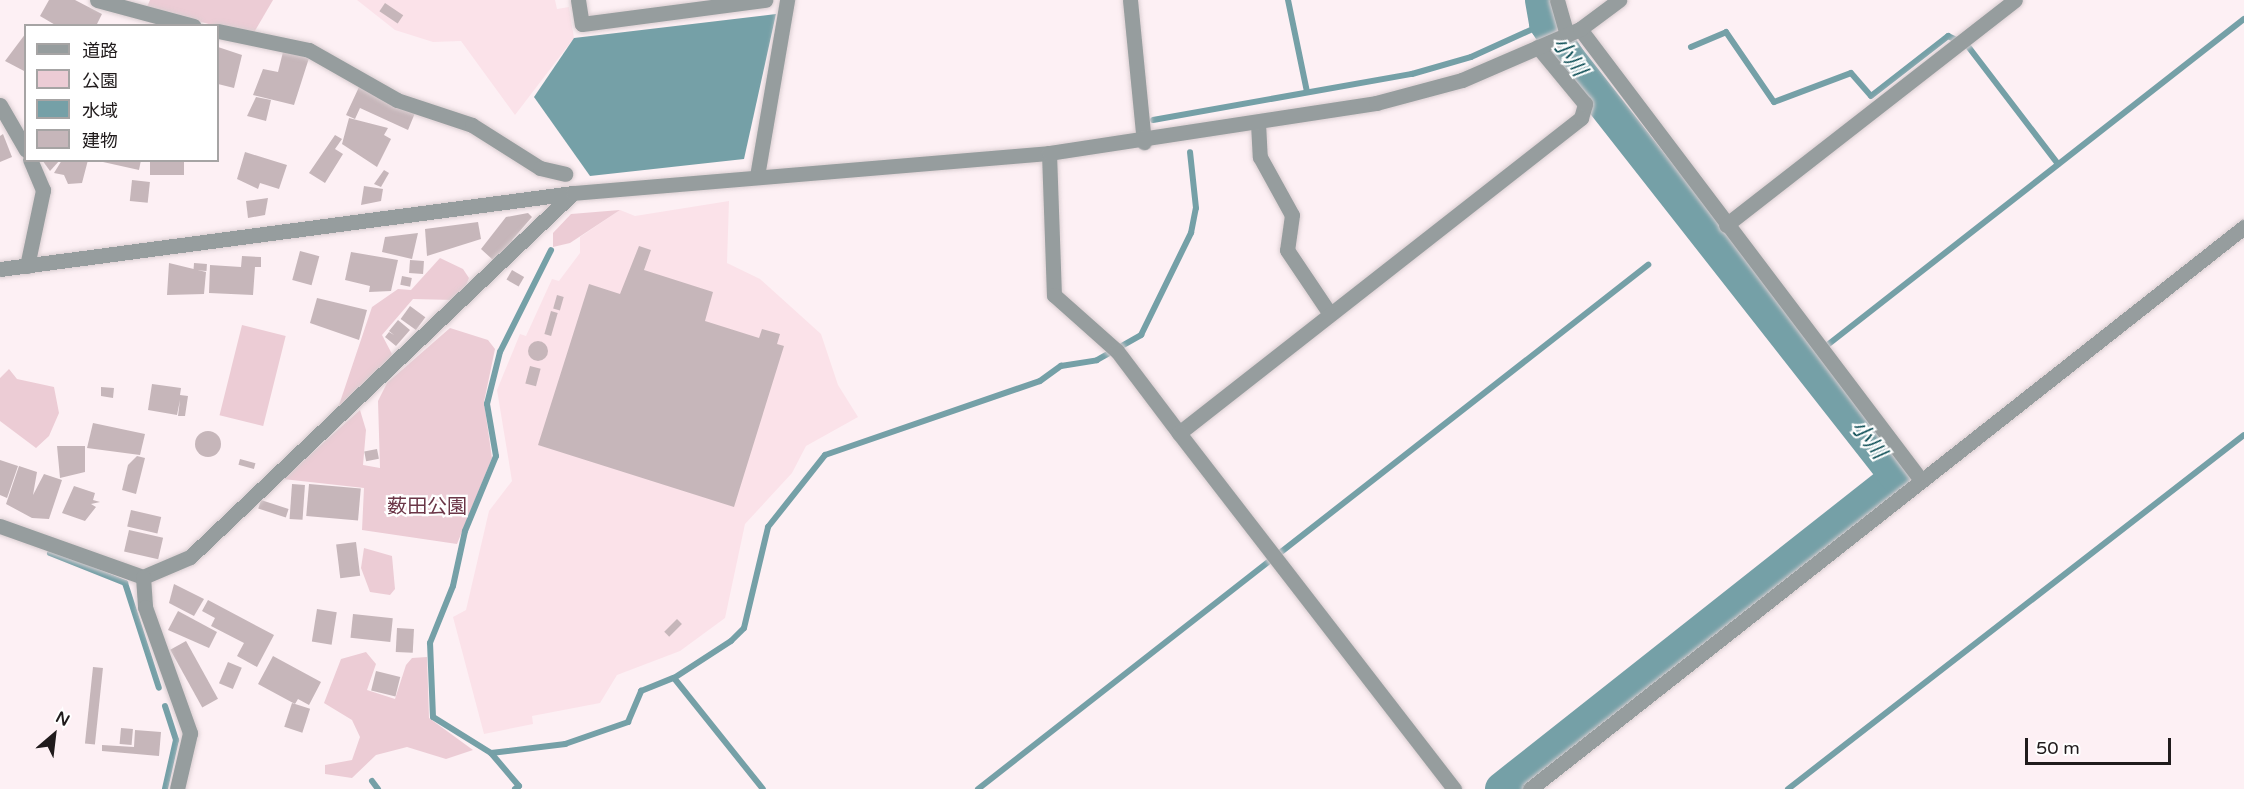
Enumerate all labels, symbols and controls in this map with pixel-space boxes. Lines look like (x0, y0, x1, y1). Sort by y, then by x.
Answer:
legend (24, 24, 219, 162)
water label: 小川 (1547, 33, 1591, 81)
text: 道路 (82, 40, 118, 62)
text: 公園 (82, 70, 118, 92)
text: 水域 (82, 100, 118, 122)
text: 建物 (82, 130, 118, 152)
water label: 小川 (1845, 416, 1891, 464)
park label: 薮田公園 (387, 495, 467, 519)
north arrow (24, 705, 84, 765)
text: N (52, 707, 73, 731)
scale bar (2028, 726, 2174, 764)
text: 50 m (2036, 737, 2080, 759)

